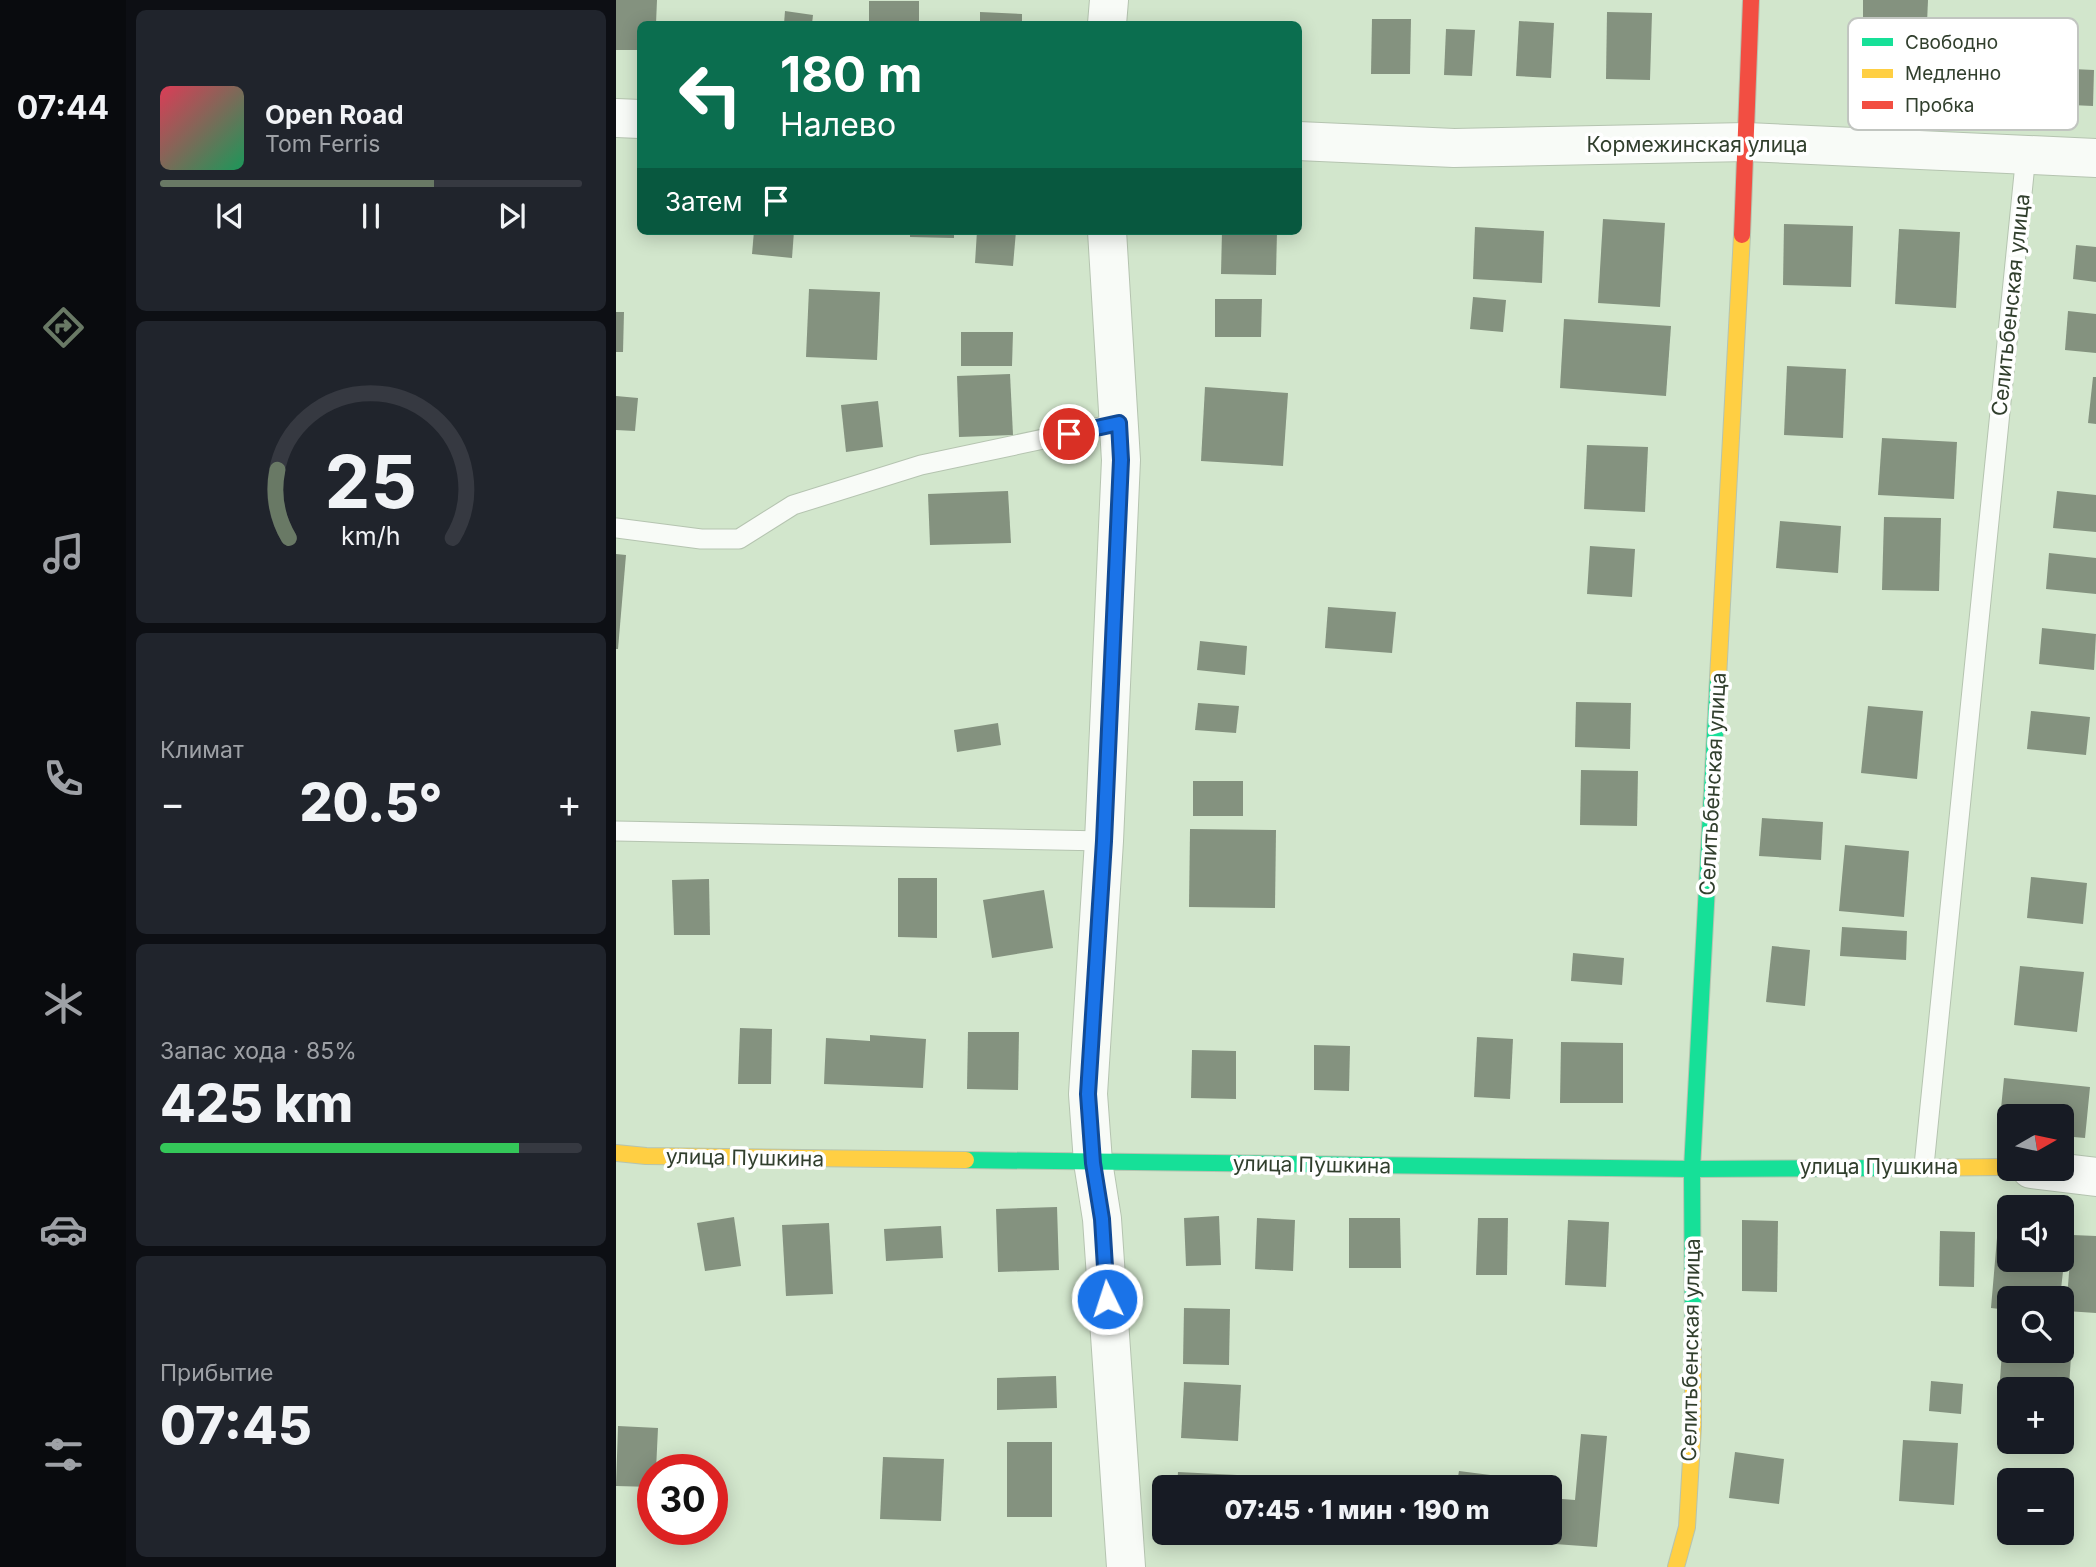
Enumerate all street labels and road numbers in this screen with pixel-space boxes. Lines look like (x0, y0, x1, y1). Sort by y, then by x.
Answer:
street label: Кормежинская улица (1587, 132, 1807, 157)
street label: Селитьбенская улица (1986, 193, 2035, 417)
street label: Селитьбенская улица (1694, 672, 1731, 896)
street label: улица Пушкина (666, 1144, 824, 1171)
street label: улица Пушкина (1233, 1151, 1391, 1178)
street label: улица Пушкина (1800, 1154, 1958, 1179)
street label: Селитьбенская улица (1676, 1238, 1705, 1462)

